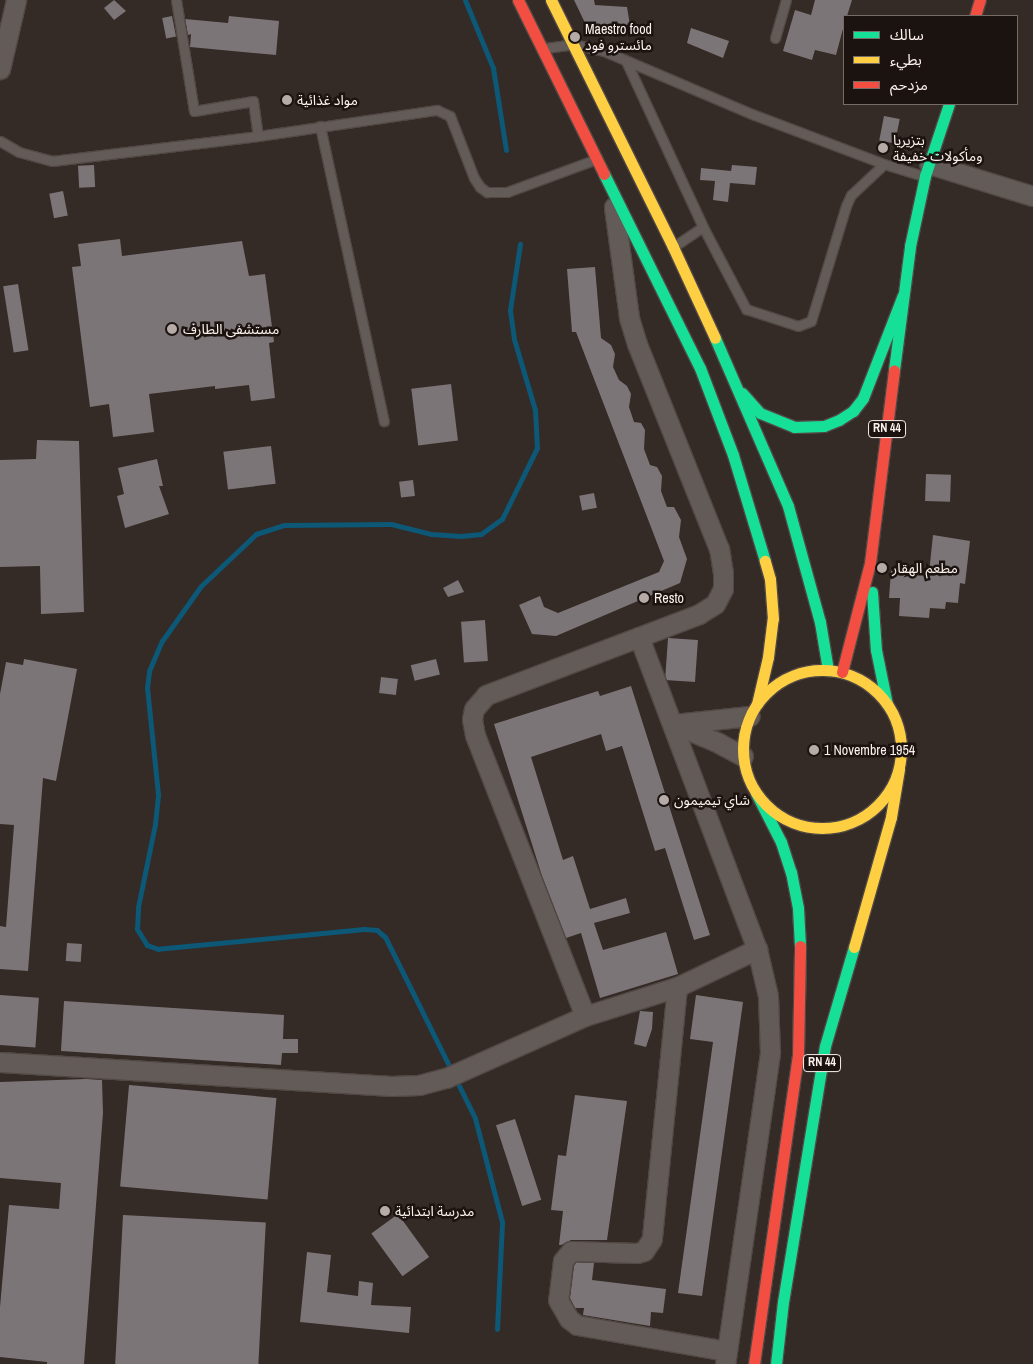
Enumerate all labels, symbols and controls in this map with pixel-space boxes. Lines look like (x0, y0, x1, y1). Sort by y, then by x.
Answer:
legend (843, 15, 1018, 105)
place label: Maestro food مائسترو فود (585, 21, 652, 54)
text: سالك (890, 24, 924, 45)
marker: Maestro food مائسترو فود (569, 31, 581, 43)
text: بطيء (890, 49, 922, 70)
text: مزدحم (890, 74, 928, 95)
place label: مواد غذائية (297, 92, 358, 108)
marker: مواد غذائية (281, 94, 293, 106)
place label: بتزيريا ومأكولات خفيفة (893, 132, 982, 164)
marker: بتزيريا ومأكولات خفيفة (877, 142, 889, 154)
place label: مستشفى الطارف (183, 321, 279, 337)
marker: مستشفى الطارف (165, 322, 179, 336)
road number: RN 44 (867, 419, 907, 438)
place label: مطعم الهقار (892, 560, 958, 576)
marker: مطعم الهقار (876, 562, 888, 574)
place label: Resto (654, 590, 684, 606)
marker: Resto (638, 592, 650, 604)
place label: 1 Novembre 1954 (824, 742, 915, 758)
marker: 1 Novembre 1954 (808, 744, 820, 756)
place label: شاي تيميمون (674, 792, 750, 808)
marker: شاي تيميمون (658, 794, 670, 806)
road number: RN 44 (802, 1054, 842, 1072)
place label: مدرسة ابتدائية (395, 1203, 474, 1219)
marker: مدرسة ابتدائية (379, 1205, 391, 1217)

